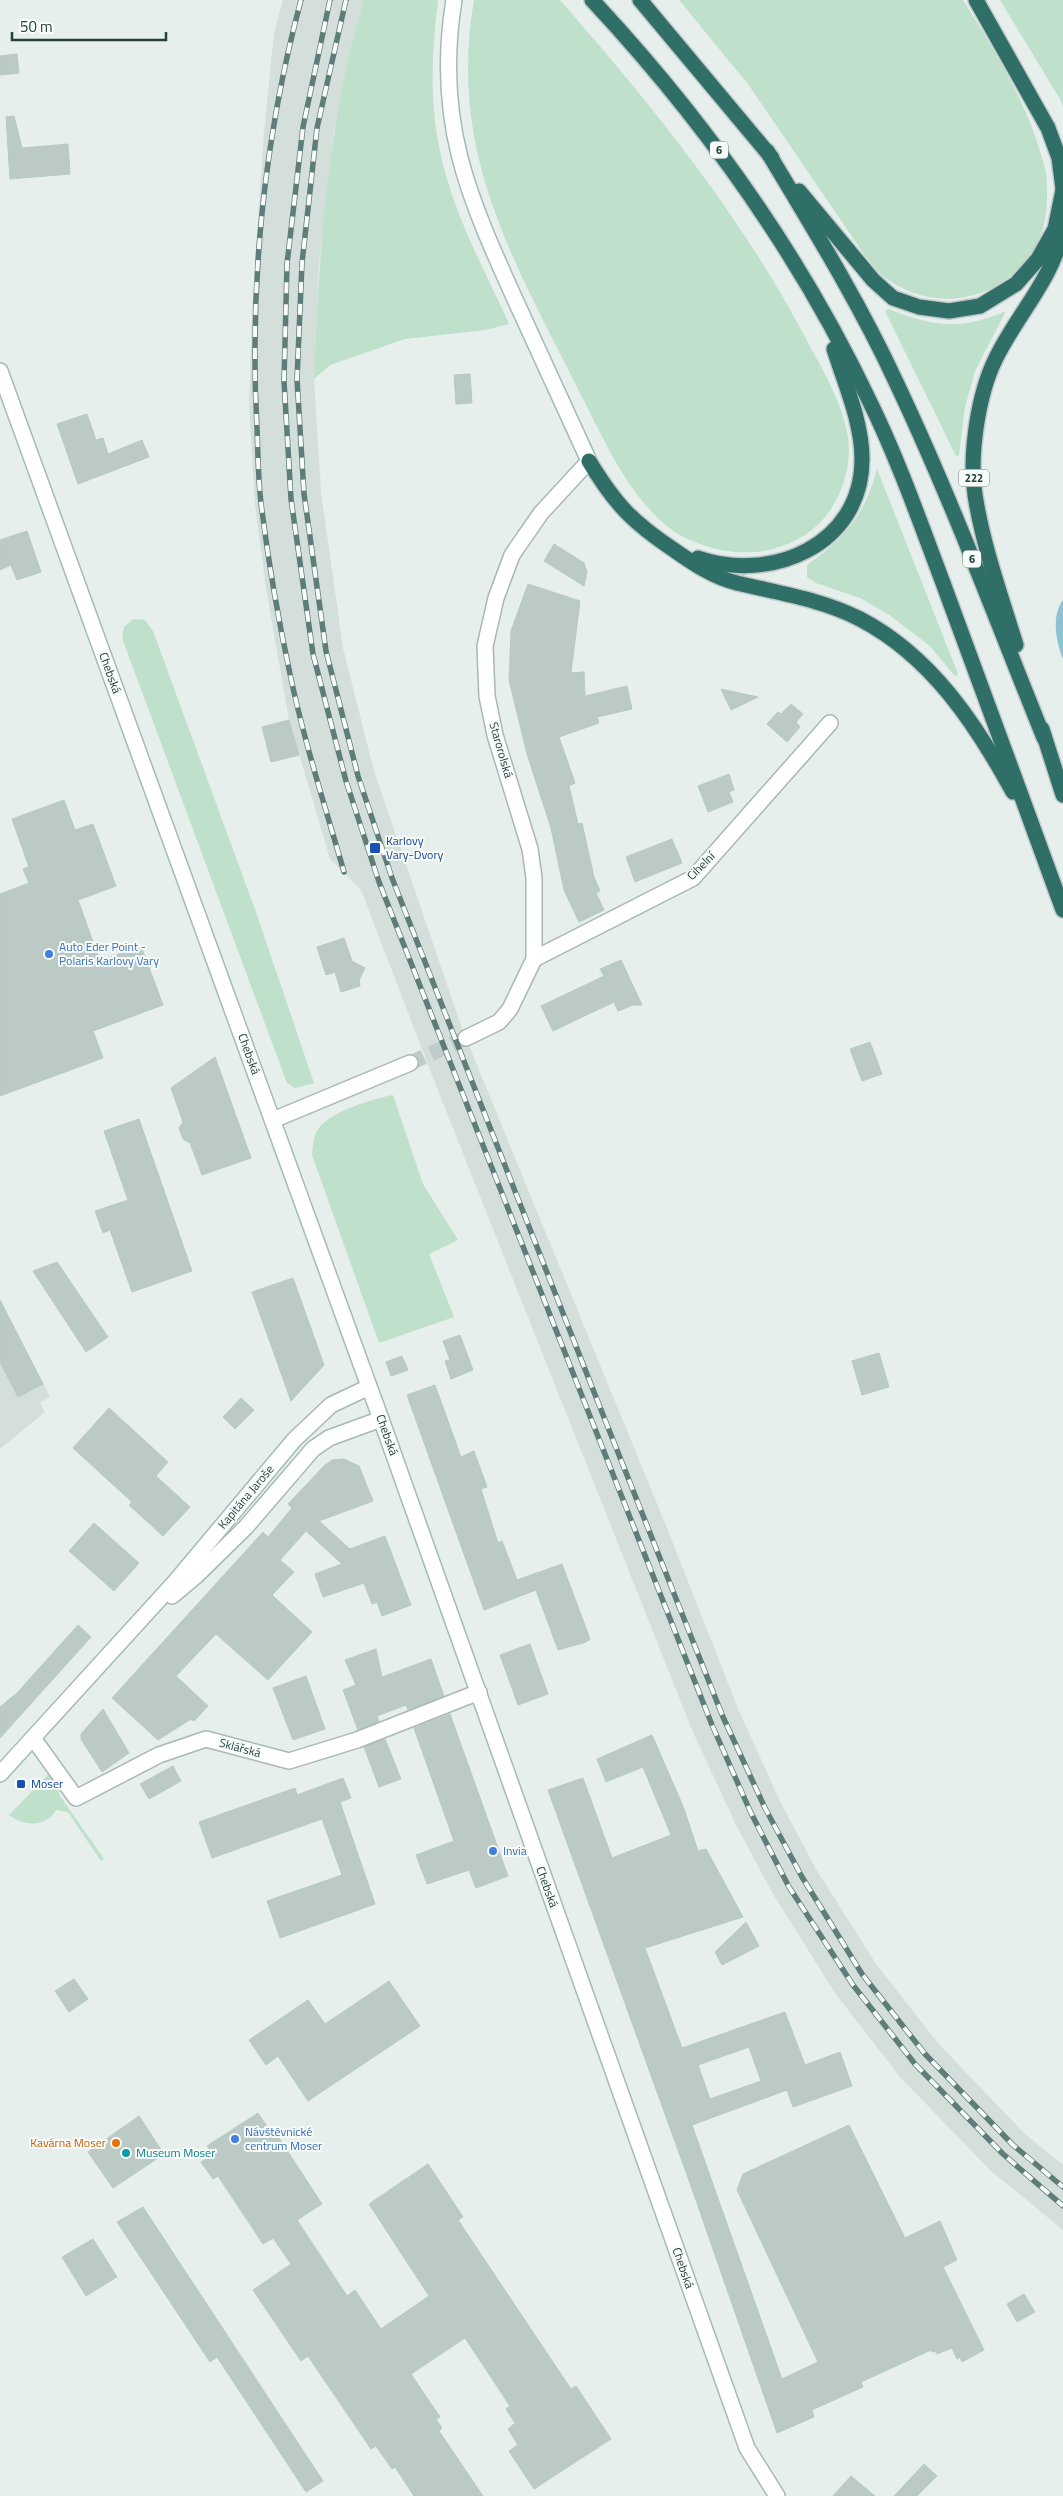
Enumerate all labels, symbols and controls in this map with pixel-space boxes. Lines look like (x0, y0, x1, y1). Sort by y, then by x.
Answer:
scale bar (12, 10, 166, 42)
text: 50 m (20, 15, 53, 38)
road number: 6 (710, 142, 728, 158)
road number: 222 (959, 469, 989, 486)
road number: 6 (963, 550, 981, 568)
street label: Chebská (94, 650, 127, 696)
street label: Starorolská (484, 720, 519, 780)
place label: Karlovy Vary-Dvory (386, 831, 444, 864)
marker: Karlovy Vary-Dvory (368, 841, 382, 855)
street label: Cihelní (682, 846, 720, 884)
place label: Auto Eder Point - Polaris Karlovy Vary (59, 937, 159, 970)
marker: Auto Eder Point - Polaris Karlovy Vary (43, 948, 55, 960)
street label: Chebská (233, 1031, 266, 1077)
street label: Chebská (371, 1412, 404, 1458)
street label: Kapitána Jaroše (213, 1460, 278, 1533)
street label: Sklářská (217, 1733, 263, 1762)
place label: Moser (31, 1774, 63, 1793)
marker: Moser (15, 1778, 27, 1790)
place label: Invia (503, 1841, 527, 1860)
marker: Invia (487, 1845, 499, 1857)
street label: Chebská (531, 1864, 564, 1910)
place label: Návštěvnické centrum Moser (245, 2122, 322, 2155)
place label: Kavárna Moser (30, 2133, 106, 2152)
marker: Návštěvnické centrum Moser (229, 2133, 241, 2145)
marker: Kavárna Moser (110, 2137, 122, 2149)
place label: Museum Moser (136, 2143, 215, 2162)
marker: Museum Moser (120, 2147, 132, 2159)
street label: Chebská (668, 2245, 699, 2291)

